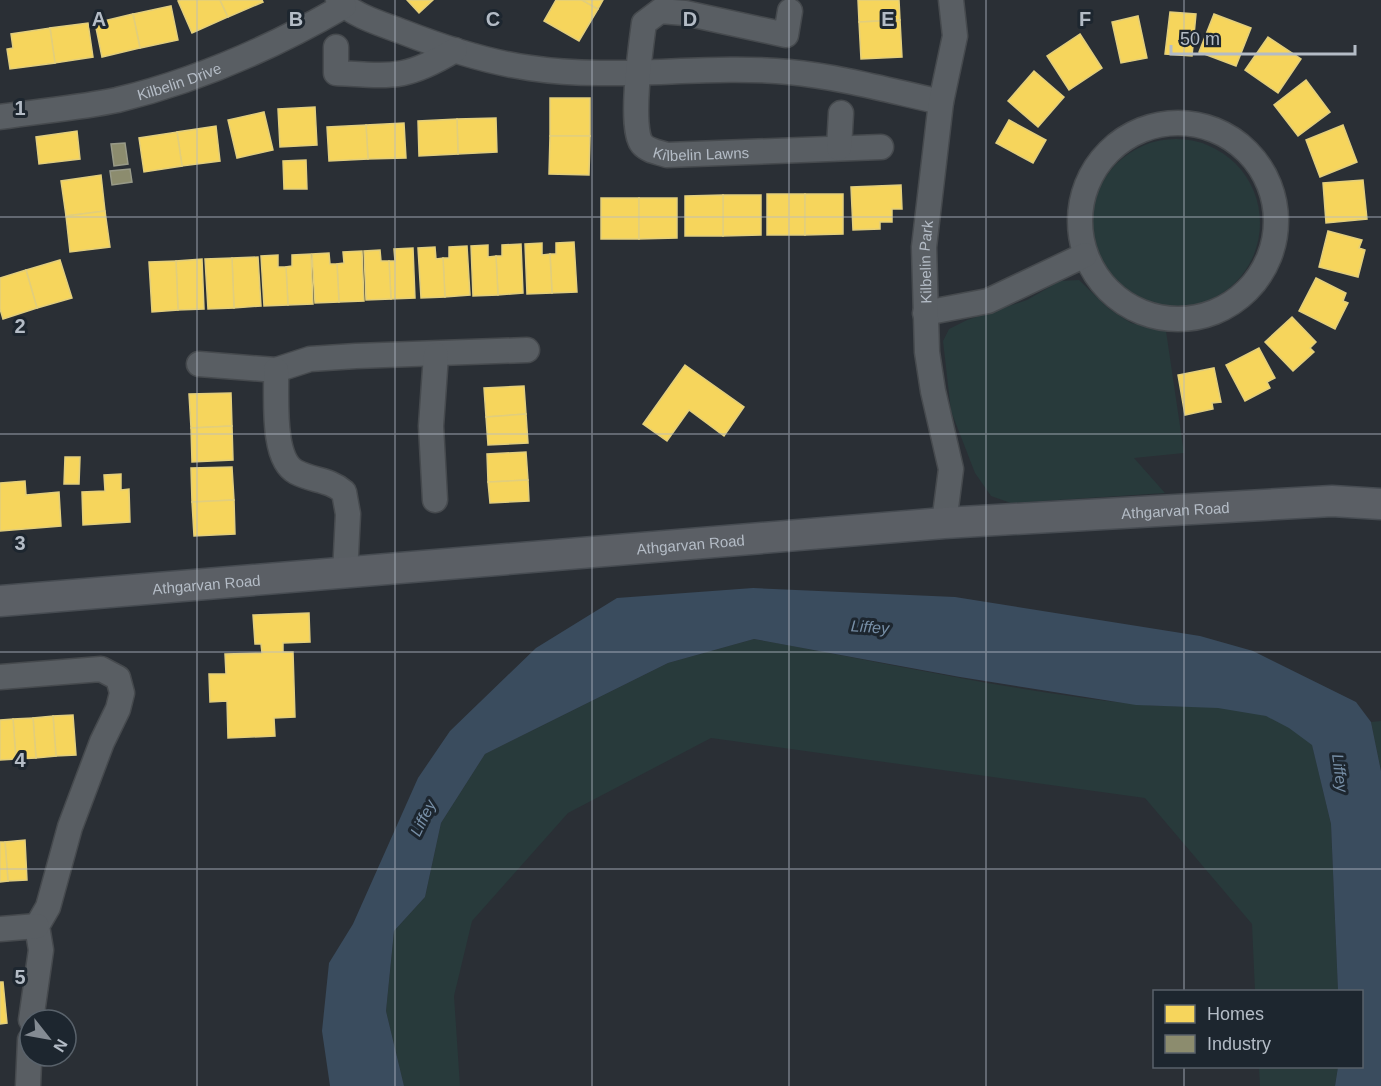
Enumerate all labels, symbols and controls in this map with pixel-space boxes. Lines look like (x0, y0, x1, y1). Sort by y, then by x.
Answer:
text: A (92, 8, 106, 30)
text: B (289, 8, 303, 30)
text: C (486, 8, 500, 30)
text: D (683, 8, 697, 30)
text: E (881, 8, 895, 30)
text: F (1079, 8, 1091, 30)
scale bar (1171, 18, 1356, 56)
text: 50 m (1180, 29, 1220, 49)
street label: Kilbelin Drive (135, 59, 223, 103)
text: 1 (14, 97, 26, 119)
street label: Kilbelin Lawns (651, 143, 749, 164)
street label: Kilbelin Park (915, 219, 936, 304)
text: 2 (14, 315, 26, 337)
street label: Athgarvan Road (1121, 498, 1230, 521)
street label: Athgarvan Road (636, 531, 745, 557)
text: 3 (14, 532, 26, 554)
street label: Athgarvan Road (152, 571, 261, 597)
water label: Liffey (850, 617, 891, 637)
text: 4 (14, 749, 26, 771)
water label: Liffey (1329, 753, 1351, 794)
water label: Liffey (407, 796, 439, 839)
text: 5 (14, 966, 26, 988)
legend (1153, 990, 1363, 1068)
text: Homes (1207, 1004, 1264, 1024)
north arrow (18, 1008, 78, 1068)
text: Industry (1207, 1034, 1271, 1054)
text: N (50, 1036, 71, 1055)

